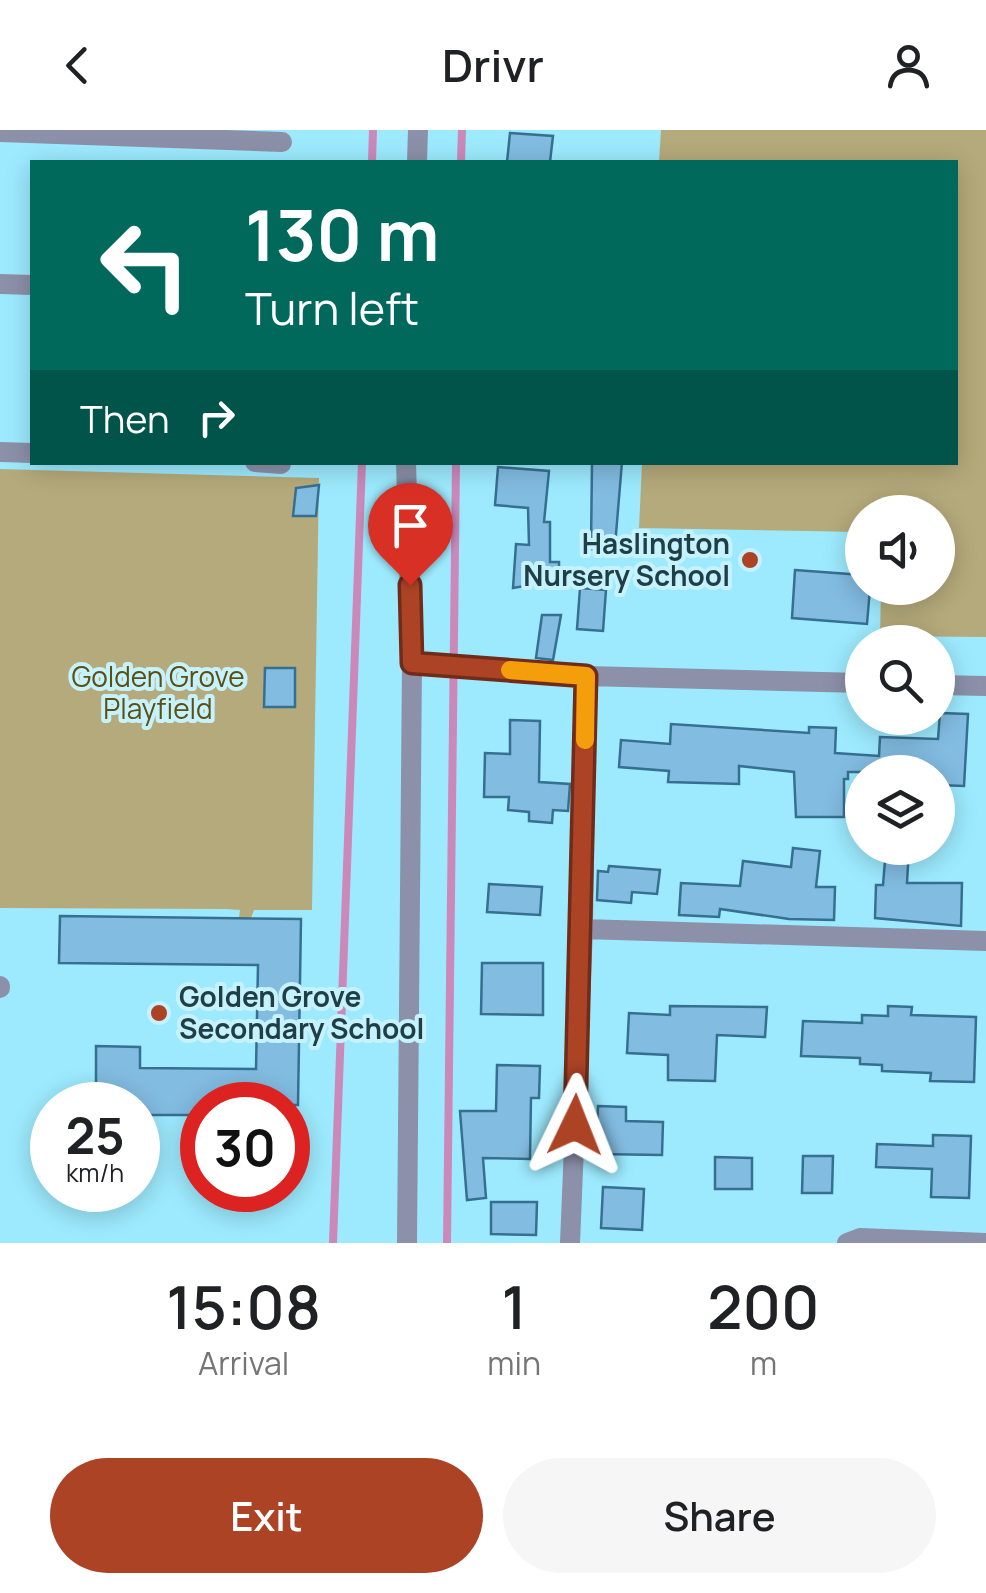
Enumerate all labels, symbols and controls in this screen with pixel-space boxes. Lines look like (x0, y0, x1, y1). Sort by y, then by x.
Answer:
text: Drivr (442, 34, 544, 96)
icon: back (50, 38, 105, 93)
icon: person (881, 38, 936, 93)
text: 130 m (245, 186, 439, 282)
icon: left (80, 200, 210, 330)
text: Turn left (245, 277, 419, 339)
icon: right (189, 390, 244, 445)
text: Then (80, 392, 169, 444)
pin (368, 483, 453, 586)
map controls (845, 495, 955, 865)
button: sound (845, 495, 955, 605)
icon: arrive (383, 498, 438, 553)
place label: Haslington Nursery School (523, 524, 730, 594)
marker: Haslington Nursery School (739, 549, 761, 571)
button: search (845, 625, 955, 735)
park label: Golden Grove Playfield (71, 657, 245, 727)
button: layers (845, 755, 955, 865)
place label: Golden Grove Secondary School (179, 977, 424, 1047)
marker: Golden Grove Secondary School (148, 1002, 170, 1024)
position arrow (523, 1073, 627, 1177)
speed limit sign: 30 (180, 1082, 310, 1212)
text: 25 (65, 1101, 125, 1169)
text: km/h (66, 1155, 124, 1190)
text: 15:08 (166, 1265, 321, 1347)
text: 1 (501, 1265, 527, 1347)
text: 200 (707, 1265, 820, 1347)
text: Arrival (198, 1341, 289, 1385)
text: min (487, 1341, 541, 1385)
text: m (750, 1341, 777, 1385)
button: Exit (50, 1458, 483, 1573)
button: Share (503, 1458, 936, 1573)

